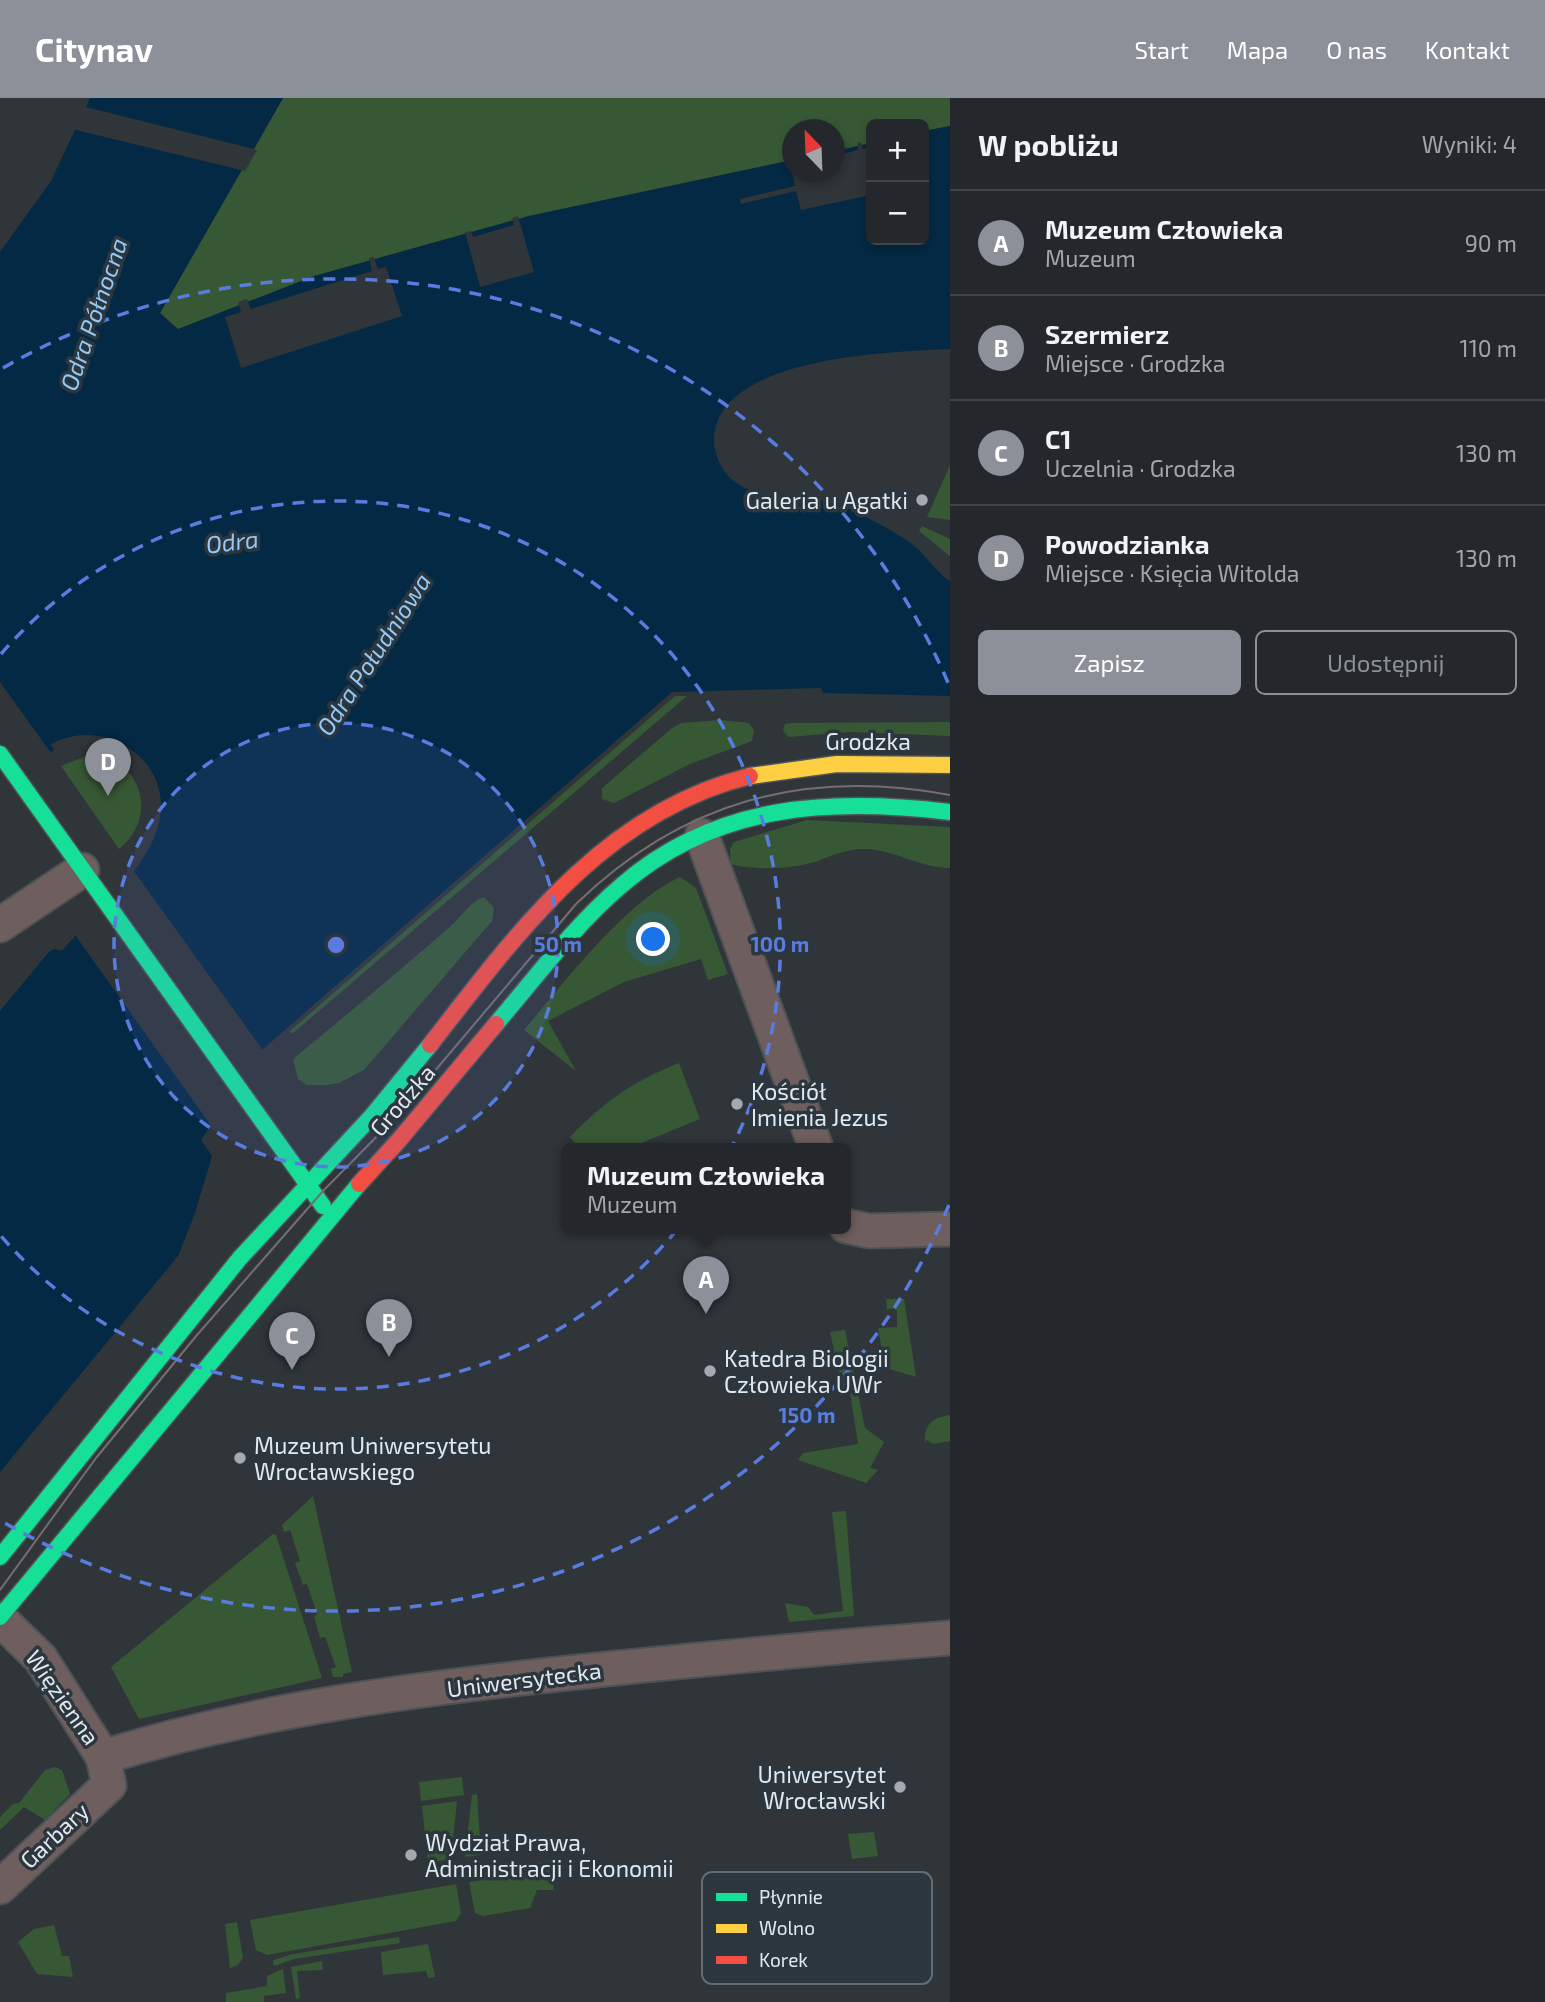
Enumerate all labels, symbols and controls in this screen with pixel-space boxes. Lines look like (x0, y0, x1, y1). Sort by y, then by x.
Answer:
text: Citynav (35, 29, 153, 69)
text: Start (1134, 35, 1189, 64)
text: Mapa (1227, 35, 1288, 64)
text: O nas (1326, 35, 1387, 64)
text: Kontakt (1425, 35, 1510, 64)
north arrow (782, 119, 845, 182)
map controls (866, 119, 929, 245)
button: + (866, 119, 929, 182)
text: W pobliżu (978, 126, 1119, 162)
text: Wyniki: 4 (1422, 130, 1517, 158)
button: − (866, 182, 929, 245)
text: Muzeum Człowieka (1045, 213, 1283, 244)
text: A (993, 229, 1009, 257)
text: 90 m (1465, 229, 1517, 257)
water label: Odra Północna (53, 234, 133, 394)
text: Muzeum (1045, 244, 1136, 272)
text: Szermierz (1045, 318, 1169, 349)
text: B (994, 334, 1008, 362)
text: 110 m (1460, 334, 1517, 362)
text: Miejsce · Grodzka (1045, 349, 1225, 377)
text: C1 (1045, 423, 1072, 454)
text: C (994, 439, 1008, 467)
text: 130 m (1456, 439, 1517, 467)
text: Uczelnia · Grodzka (1045, 454, 1236, 482)
place label: Galeria u Agatki (746, 486, 908, 514)
marker: Galeria u Agatki (914, 492, 930, 508)
water label: Odra (204, 523, 260, 559)
text: Powodzianka (1045, 528, 1210, 559)
text: D (993, 544, 1009, 572)
text: 130 m (1456, 544, 1517, 572)
text: Miejsce · Księcia Witolda (1045, 559, 1299, 587)
water label: Odra Południowa (310, 567, 436, 741)
button: Zapisz (978, 630, 1241, 695)
button: Udostępnij (1255, 630, 1517, 695)
street label: Grodzka (825, 727, 911, 755)
pin: D (85, 738, 131, 796)
your location (636, 922, 670, 956)
text: 50 m (534, 931, 582, 956)
text: 100 m (751, 931, 809, 956)
centre of rings (324, 933, 348, 957)
street label: Grodzka (363, 1058, 441, 1142)
place label: Kościół Imienia Jezus (751, 1077, 888, 1131)
marker: Kościół Imienia Jezus (729, 1096, 745, 1112)
popup (561, 1143, 851, 1234)
text: Muzeum Człowieka (587, 1159, 825, 1190)
text: Muzeum (587, 1190, 677, 1218)
pin: A (683, 1256, 729, 1314)
pin: B (366, 1299, 412, 1357)
pin: C (269, 1312, 315, 1370)
place label: Katedra Biologii Człowieka UWr (724, 1344, 889, 1398)
marker: Katedra Biologii Człowieka UWr (702, 1363, 718, 1379)
text: 150 m (779, 1402, 835, 1427)
place label: Muzeum Uniwersytetu Wrocławskiego (254, 1431, 491, 1485)
marker: Muzeum Uniwersytetu Wrocławskiego (232, 1450, 248, 1466)
street label: Więzienna (20, 1644, 106, 1750)
street label: Uniwersytecka (445, 1656, 603, 1702)
place label: Uniwersytet Wrocławski (757, 1760, 886, 1814)
marker: Uniwersytet Wrocławski (892, 1779, 908, 1795)
street label: Garbary (14, 1796, 94, 1874)
place label: Wydział Prawa, Administracji i Ekonomii (425, 1828, 674, 1882)
marker: Wydział Prawa, Administracji i Ekonomii (403, 1847, 419, 1863)
legend (702, 1872, 932, 1984)
text: Płynnie (759, 1885, 823, 1908)
text: Wolno (759, 1916, 815, 1939)
text: Korek (759, 1948, 808, 1971)

